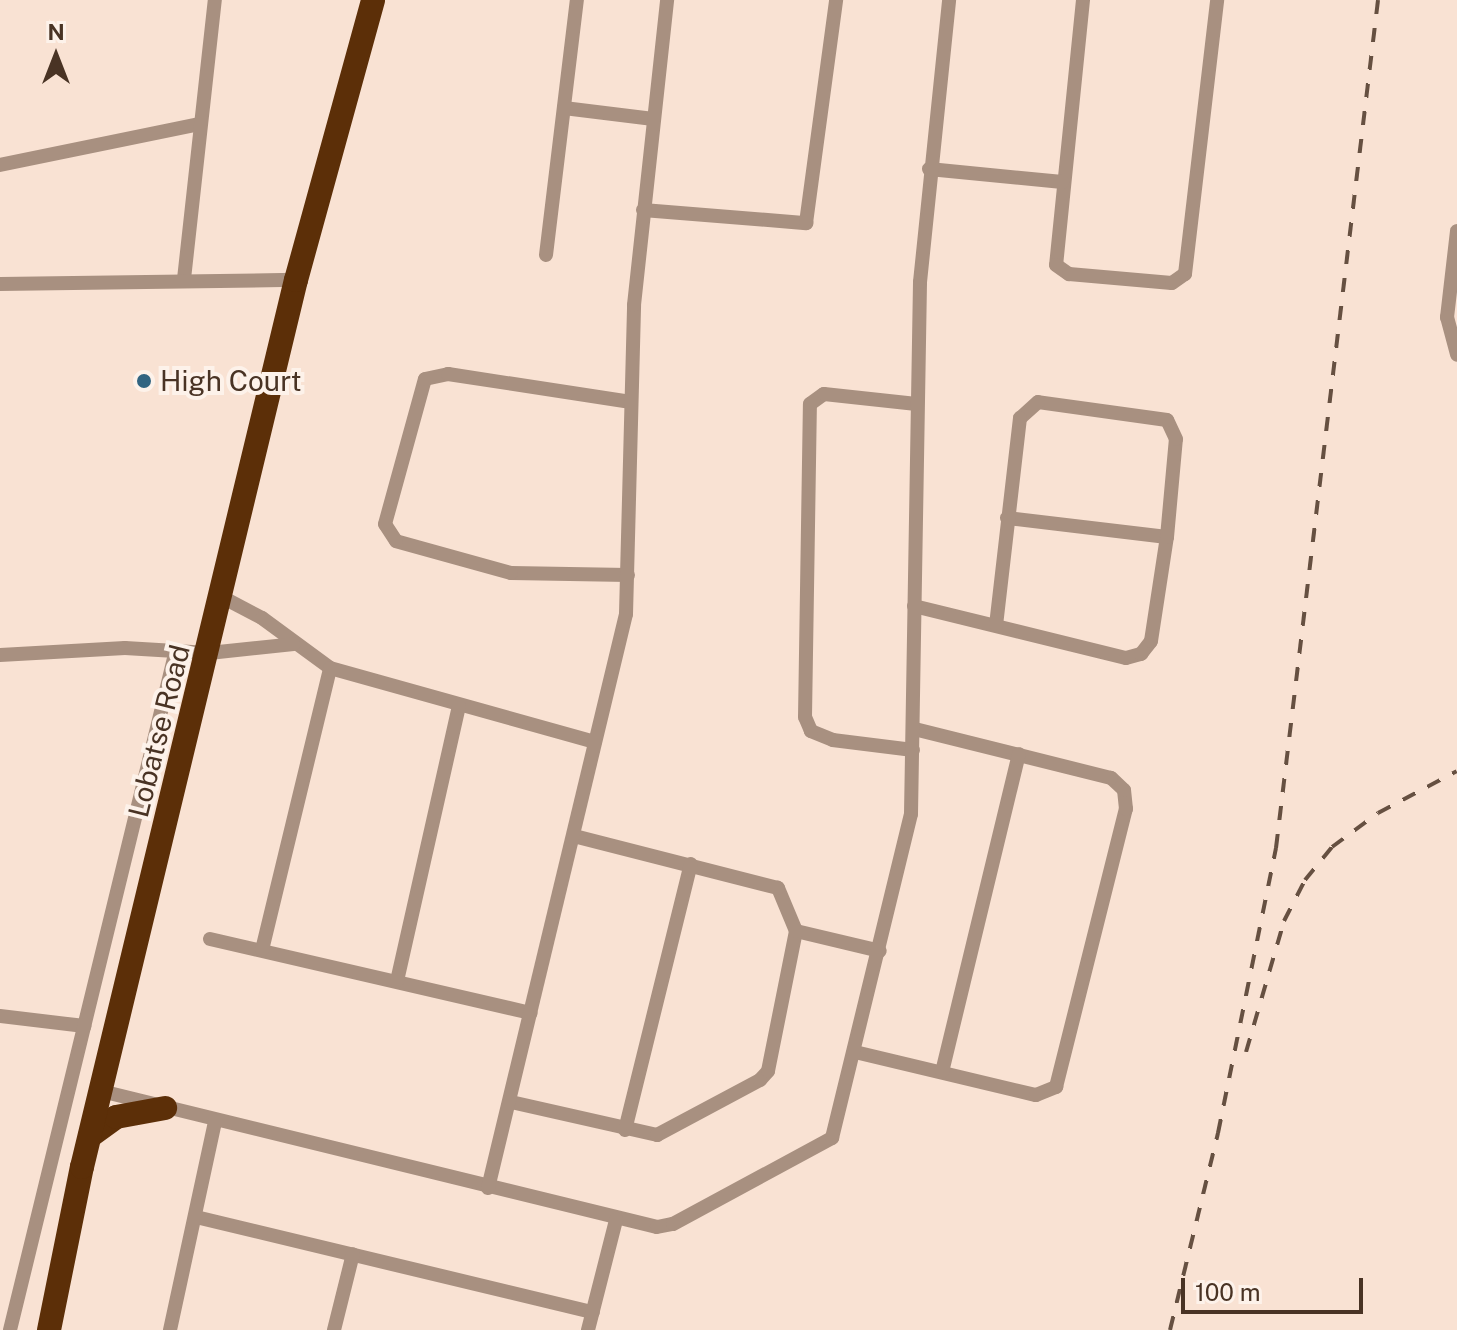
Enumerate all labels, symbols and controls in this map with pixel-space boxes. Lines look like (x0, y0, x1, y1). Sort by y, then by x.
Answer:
north arrow (16, 16, 96, 96)
text: N (47, 19, 65, 45)
place label: High Court (160, 364, 302, 398)
marker: High Court (135, 372, 153, 390)
street label: Lobatse Road (121, 641, 197, 821)
scale bar (1185, 1262, 1367, 1312)
text: 100 m (1195, 1278, 1261, 1306)

